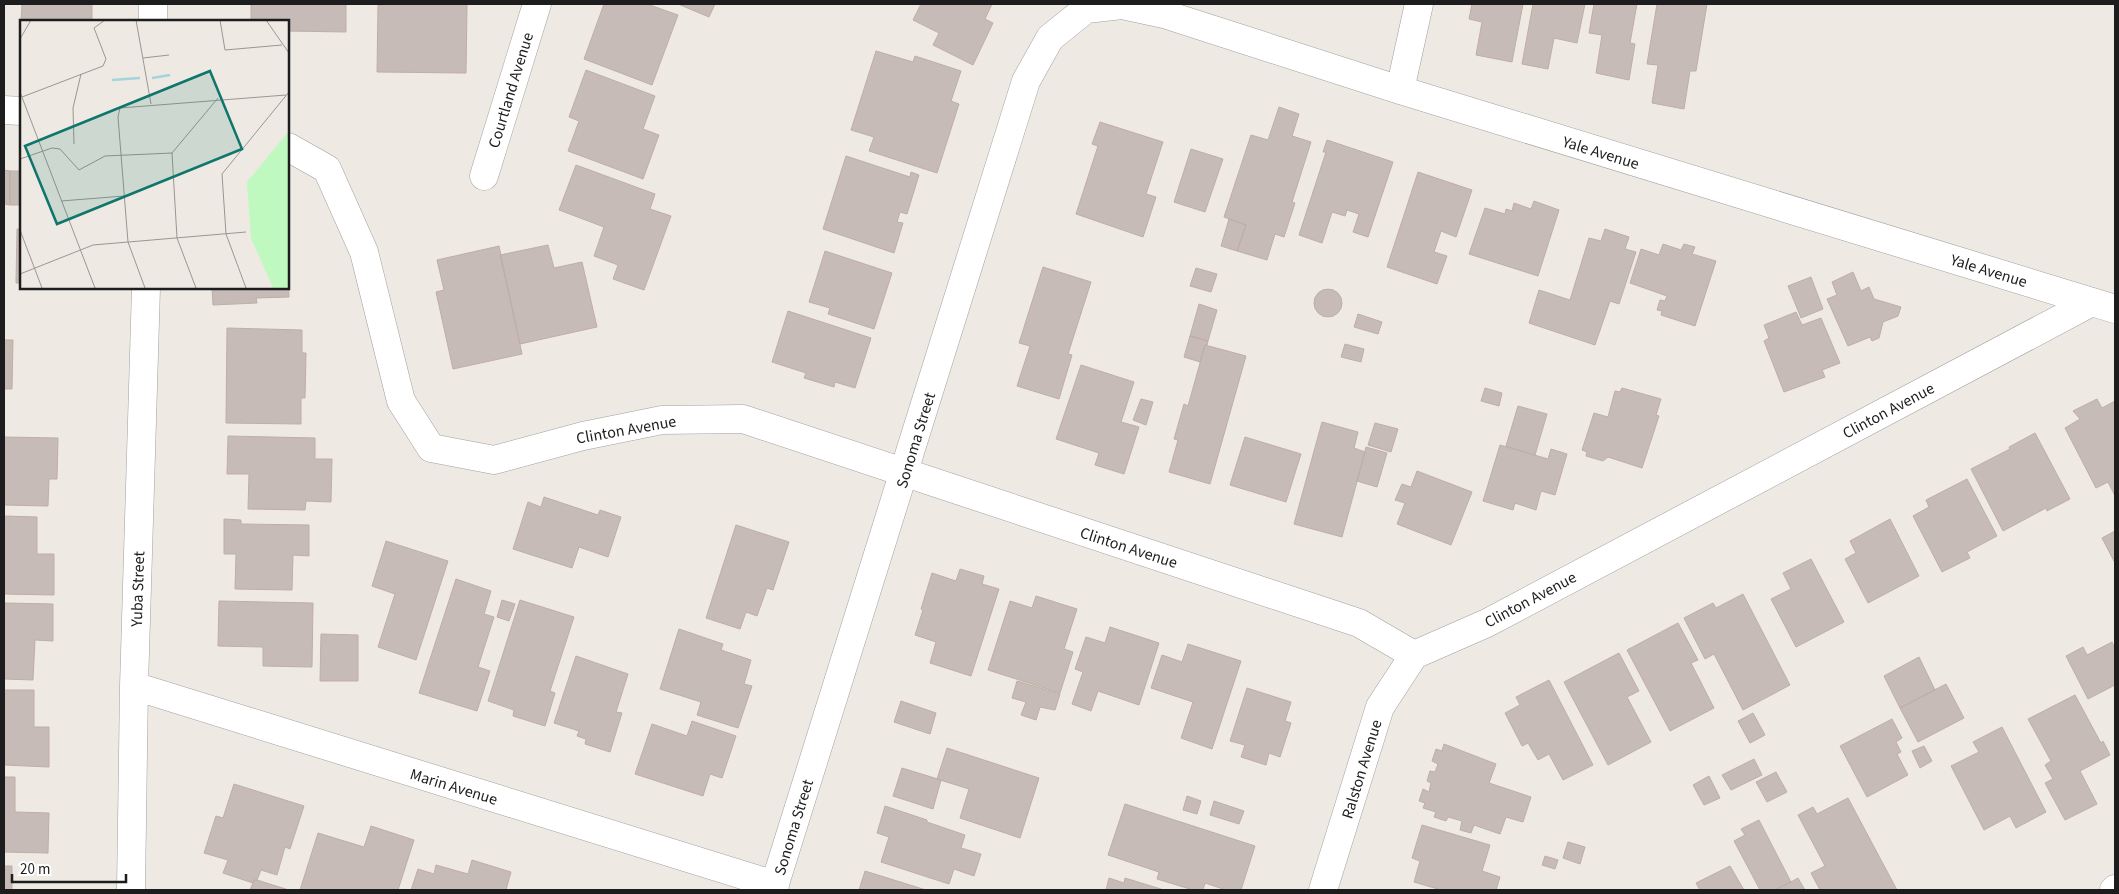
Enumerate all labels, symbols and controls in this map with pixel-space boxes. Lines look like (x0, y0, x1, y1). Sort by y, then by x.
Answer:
inset map (20, 20, 289, 289)
street label: Courtland Avenue (483, 30, 539, 151)
street label: Yale Avenue (1559, 131, 1642, 175)
street label: Yale Avenue (1947, 249, 2030, 293)
street label: Clinton Avenue (1839, 377, 1938, 444)
street label: Sonoma Street (891, 389, 941, 491)
street label: Clinton Avenue (575, 410, 678, 450)
street label: Clinton Avenue (1077, 522, 1180, 574)
street label: Yuba Street (126, 550, 150, 628)
street label: Clinton Avenue (1481, 566, 1580, 633)
street label: Ralston Avenue (1336, 717, 1388, 822)
street label: Marin Avenue (407, 763, 500, 811)
street label: Sonoma Street (769, 776, 819, 878)
scale bar (12, 852, 126, 884)
text: 20 m (20, 859, 50, 880)

